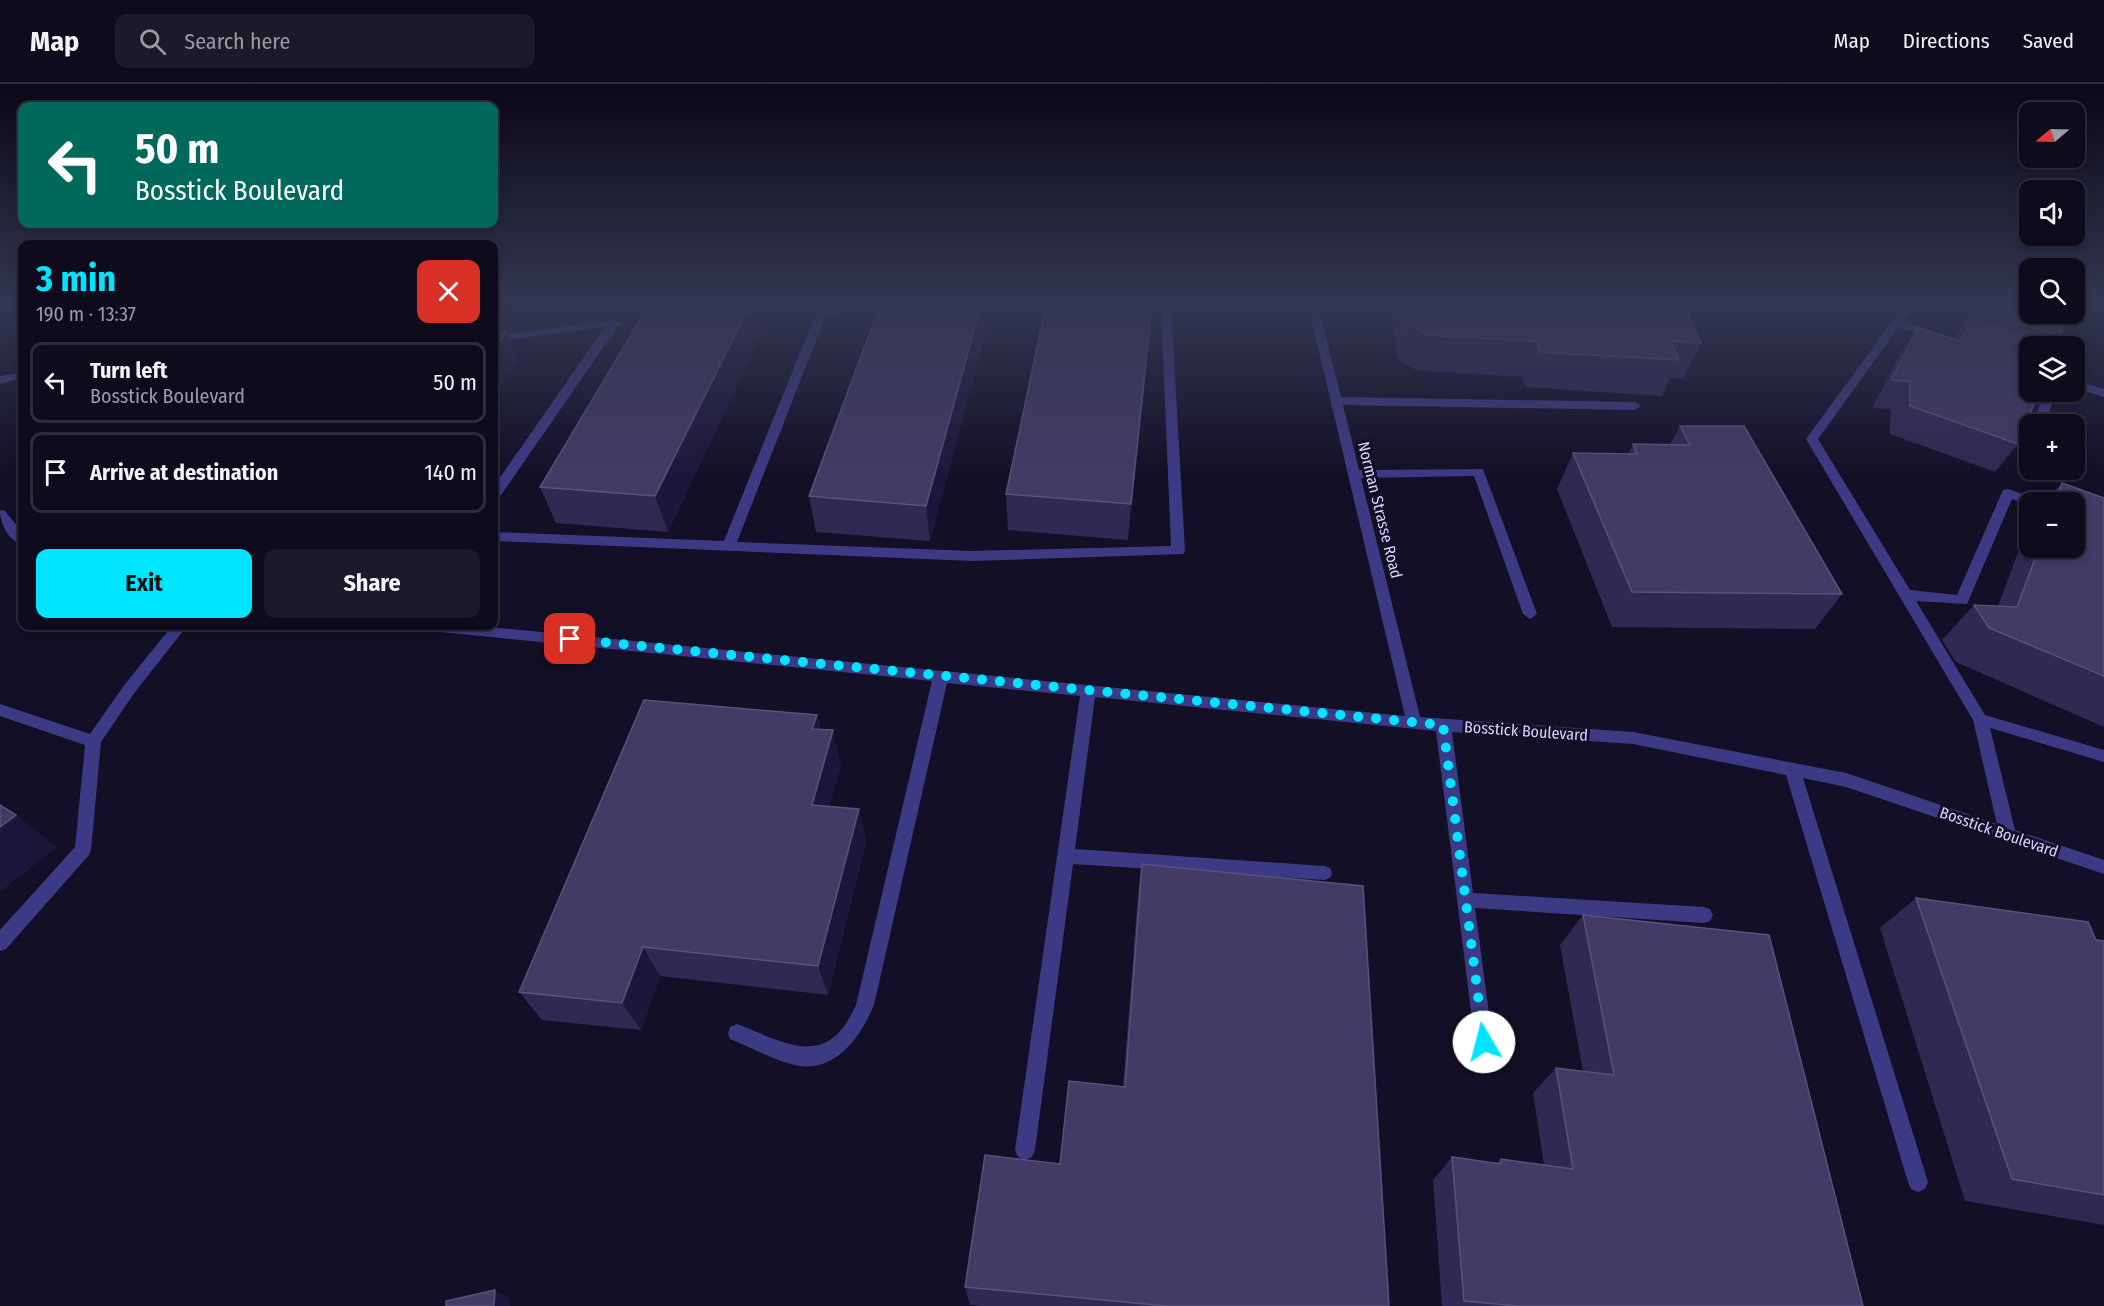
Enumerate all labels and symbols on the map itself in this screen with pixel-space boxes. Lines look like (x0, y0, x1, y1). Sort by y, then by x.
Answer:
north arrow (2019, 102, 2085, 168)
street label: Norman Strasse Road (1354, 440, 1406, 580)
pin (544, 613, 595, 664)
street label: Bosstick Boulevard (1464, 717, 1588, 745)
street label: Bosstick Boulevard (1937, 803, 2061, 861)
position arrow (1452, 1010, 1516, 1074)

